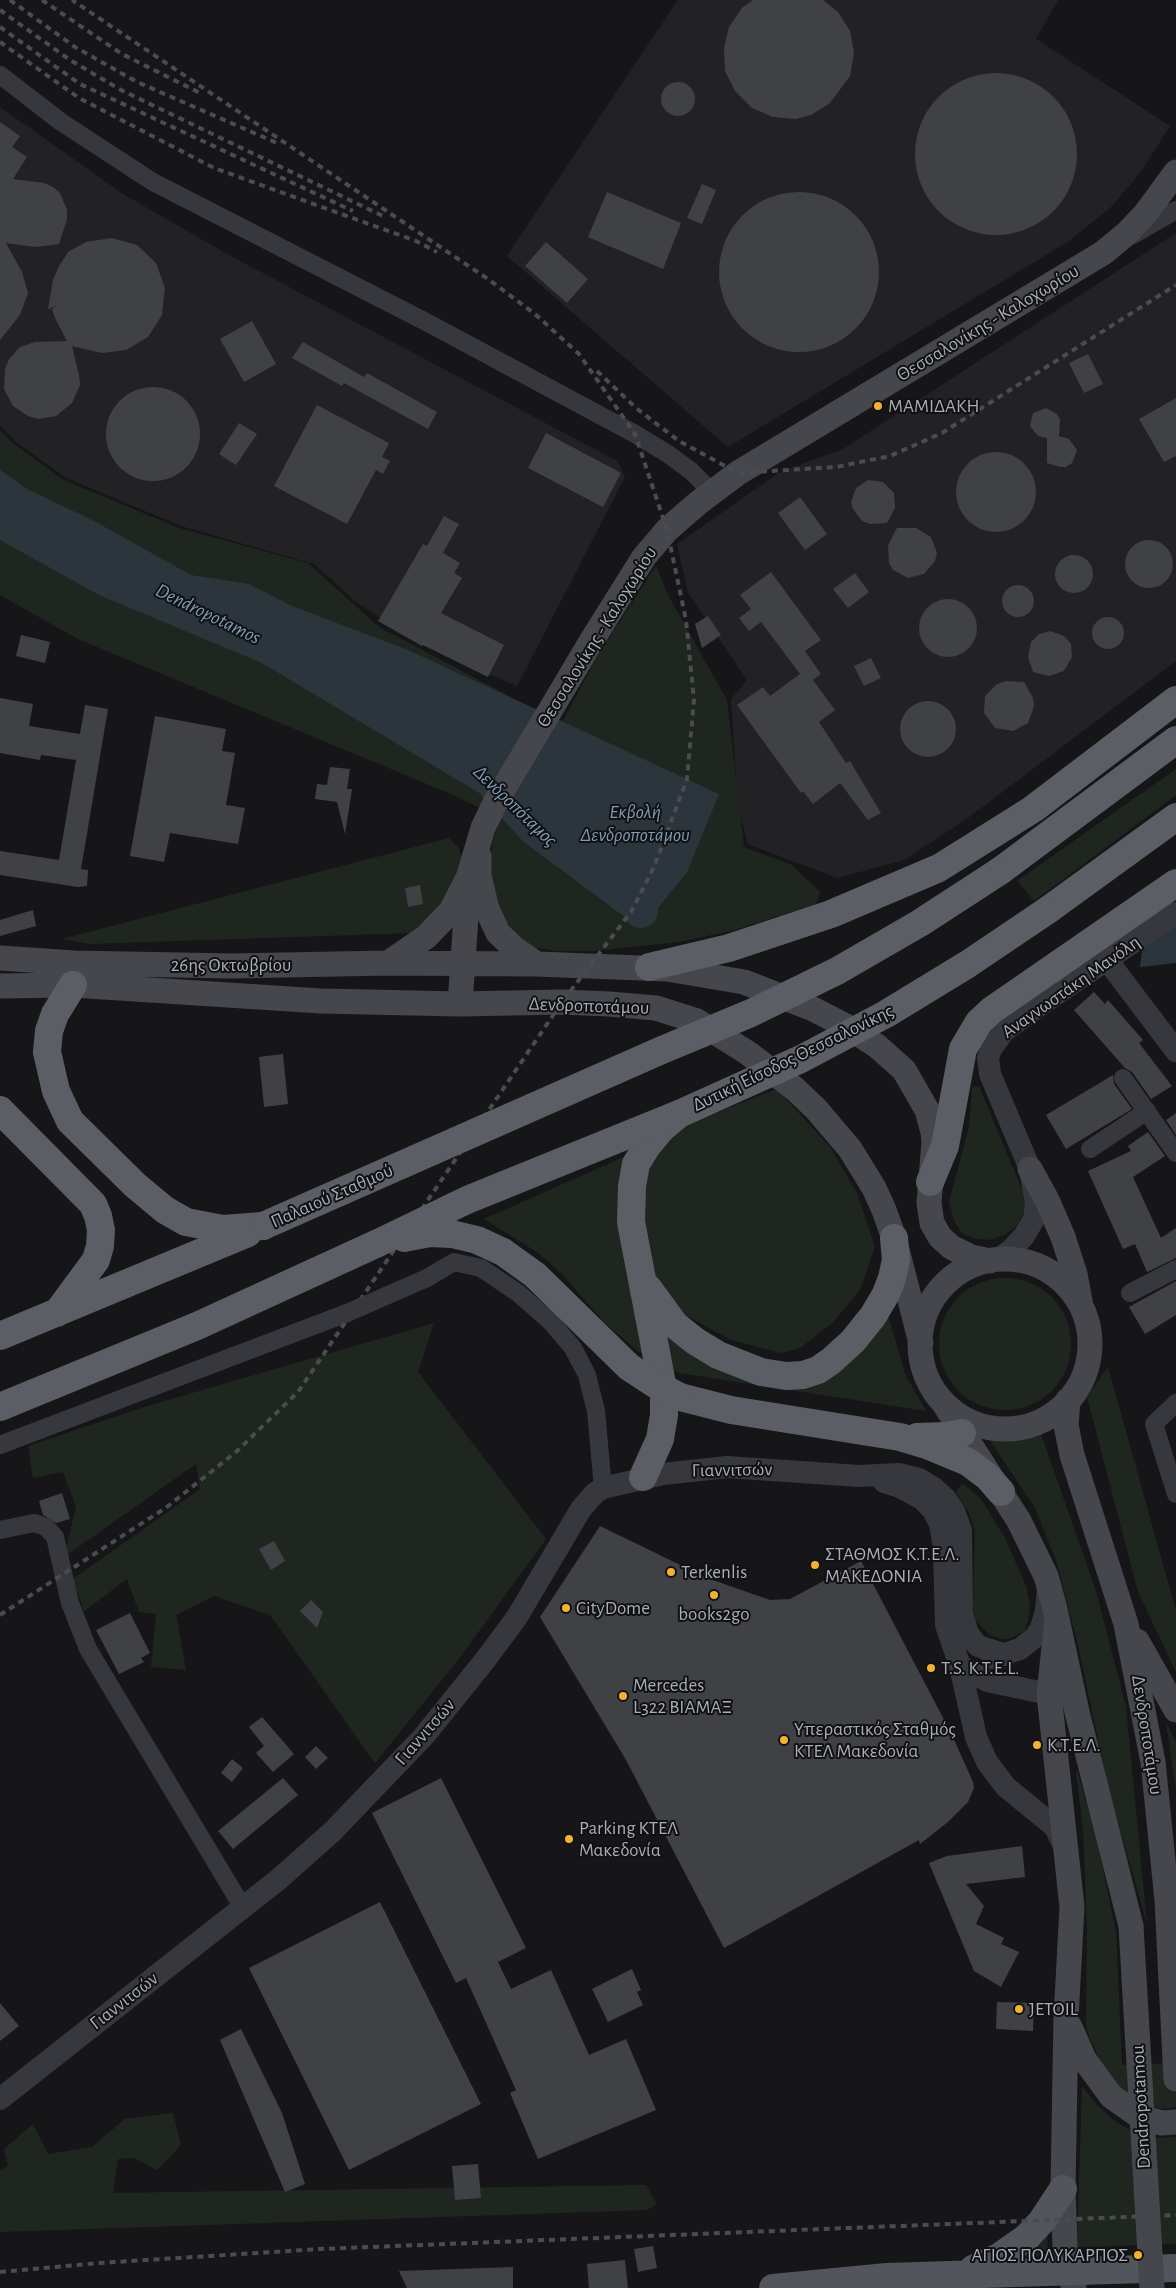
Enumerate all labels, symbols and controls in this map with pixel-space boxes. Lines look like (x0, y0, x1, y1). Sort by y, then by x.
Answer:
street label: Θεσσαλονίκης - Καλοχωρίου (893, 260, 1083, 386)
place label: ΜΑΜΙΔΑΚΗ (888, 395, 979, 417)
marker: ΜΑΜΙΔΑΚΗ (872, 400, 884, 412)
street label: Θεσσαλονίκης - Καλοχωρίου (532, 543, 662, 731)
water label: Dendropotamos (152, 578, 264, 650)
water label: Δενδροπόταμος (468, 760, 562, 852)
water label: Εκβολή Δενδροποτάμου (580, 800, 690, 847)
street label: Αναγνωστάκη Μανόλη (997, 931, 1145, 1043)
street label: 26ης Οκτωβρίου (171, 954, 291, 976)
street label: Δενδροποτάμου (528, 993, 650, 1019)
street label: Δυτική Είσοδος Θεσσαλονίκης (689, 999, 897, 1117)
street label: Παλαιού Σταθμού (267, 1159, 397, 1233)
street label: Γιαννιτσών (692, 1458, 772, 1482)
place label: ΣΤΑΘΜΟΣ Κ.Τ.Ε.Λ. ΜΑΚΕΔΟΝΙΑ (825, 1543, 960, 1587)
marker: ΣΤΑΘΜΟΣ Κ.Τ.Ε.Λ. ΜΑΚΕΔΟΝΙΑ (809, 1559, 821, 1571)
place label: Terkenlis (681, 1561, 747, 1583)
marker: Terkenlis (665, 1566, 677, 1578)
marker: books2go (708, 1589, 720, 1601)
place label: CityDome (576, 1597, 650, 1619)
marker: CityDome (560, 1602, 572, 1614)
place label: books2go (678, 1603, 750, 1625)
place label: T.S. K.T.E.L. (941, 1657, 1019, 1679)
marker: T.S. K.T.E.L. (925, 1662, 937, 1674)
place label: Mercedes L322 ΒΙΑΜΑΞ (633, 1674, 732, 1718)
street label: Δενδροποτάμου (1126, 1674, 1168, 1796)
marker: Mercedes L322 ΒΙΑΜΑΞ (617, 1690, 629, 1702)
street label: Γιαννιτσών (390, 1694, 460, 1770)
place label: Υπεραστικός Σταθμός ΚΤΕΛ Μακεδονία (794, 1718, 956, 1762)
marker: Υπεραστικός Σταθμός ΚΤΕΛ Μακεδονία (778, 1734, 790, 1746)
place label: Κ.Τ.Ε.Λ. (1047, 1734, 1101, 1756)
marker: Κ.Τ.Ε.Λ. (1031, 1739, 1043, 1751)
place label: Parking ΚΤΕΛ Μακεδονία (579, 1817, 678, 1861)
marker: Parking ΚΤΕΛ Μακεδονία (563, 1833, 575, 1845)
street label: Γιαννιτσών (85, 1967, 163, 2035)
place label: JETOIL (1029, 1998, 1078, 2020)
marker: JETOIL (1013, 2003, 1025, 2015)
street label: Dendropotamou (1126, 2044, 1156, 2170)
place label: ΑΓΙΟΣ ΠΟΛΥΚΑΡΠΟΣ (971, 2244, 1128, 2266)
marker: ΑΓΙΟΣ ΠΟΛΥΚΑΡΠΟΣ (1132, 2249, 1144, 2261)

